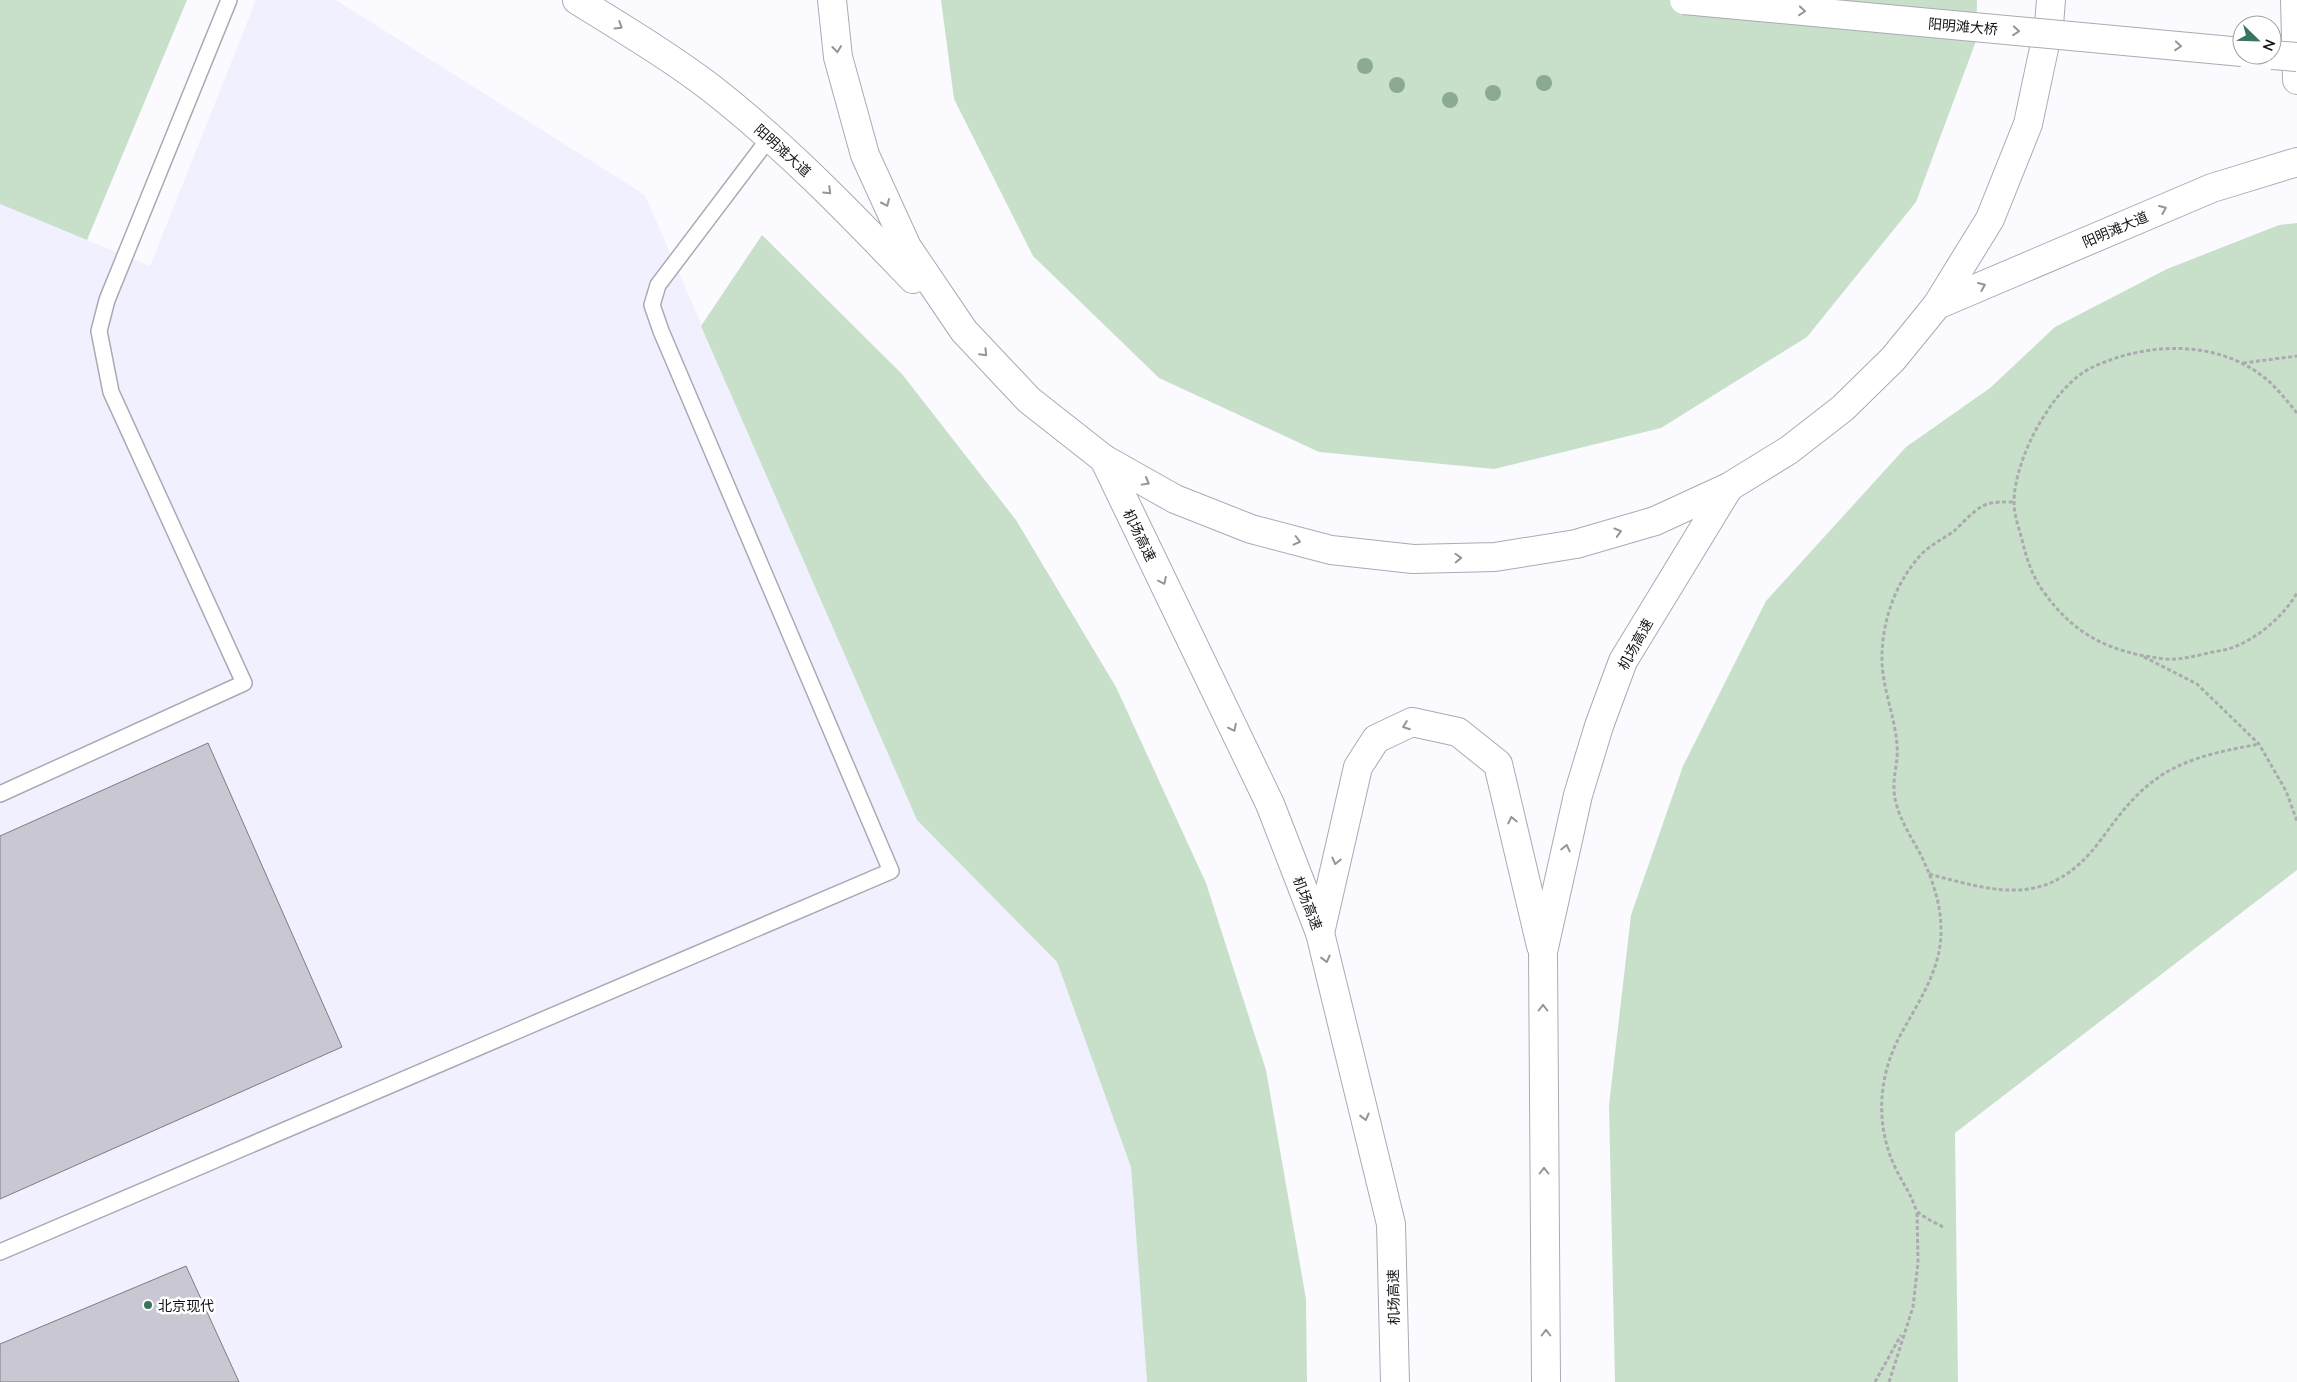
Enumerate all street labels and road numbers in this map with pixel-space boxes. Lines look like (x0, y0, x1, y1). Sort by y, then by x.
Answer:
street label: 阳明滩大桥 (1927, 14, 1999, 38)
street label: 阳明滩大道 (751, 120, 815, 180)
street label: 阳明滩大道 (2079, 208, 2151, 250)
street label: 机场高速 (1120, 506, 1160, 564)
street label: 机场高速 (1614, 615, 1656, 673)
street label: 机场高速 (1290, 874, 1326, 932)
street label: 机场高速 (1384, 1269, 1402, 1325)

